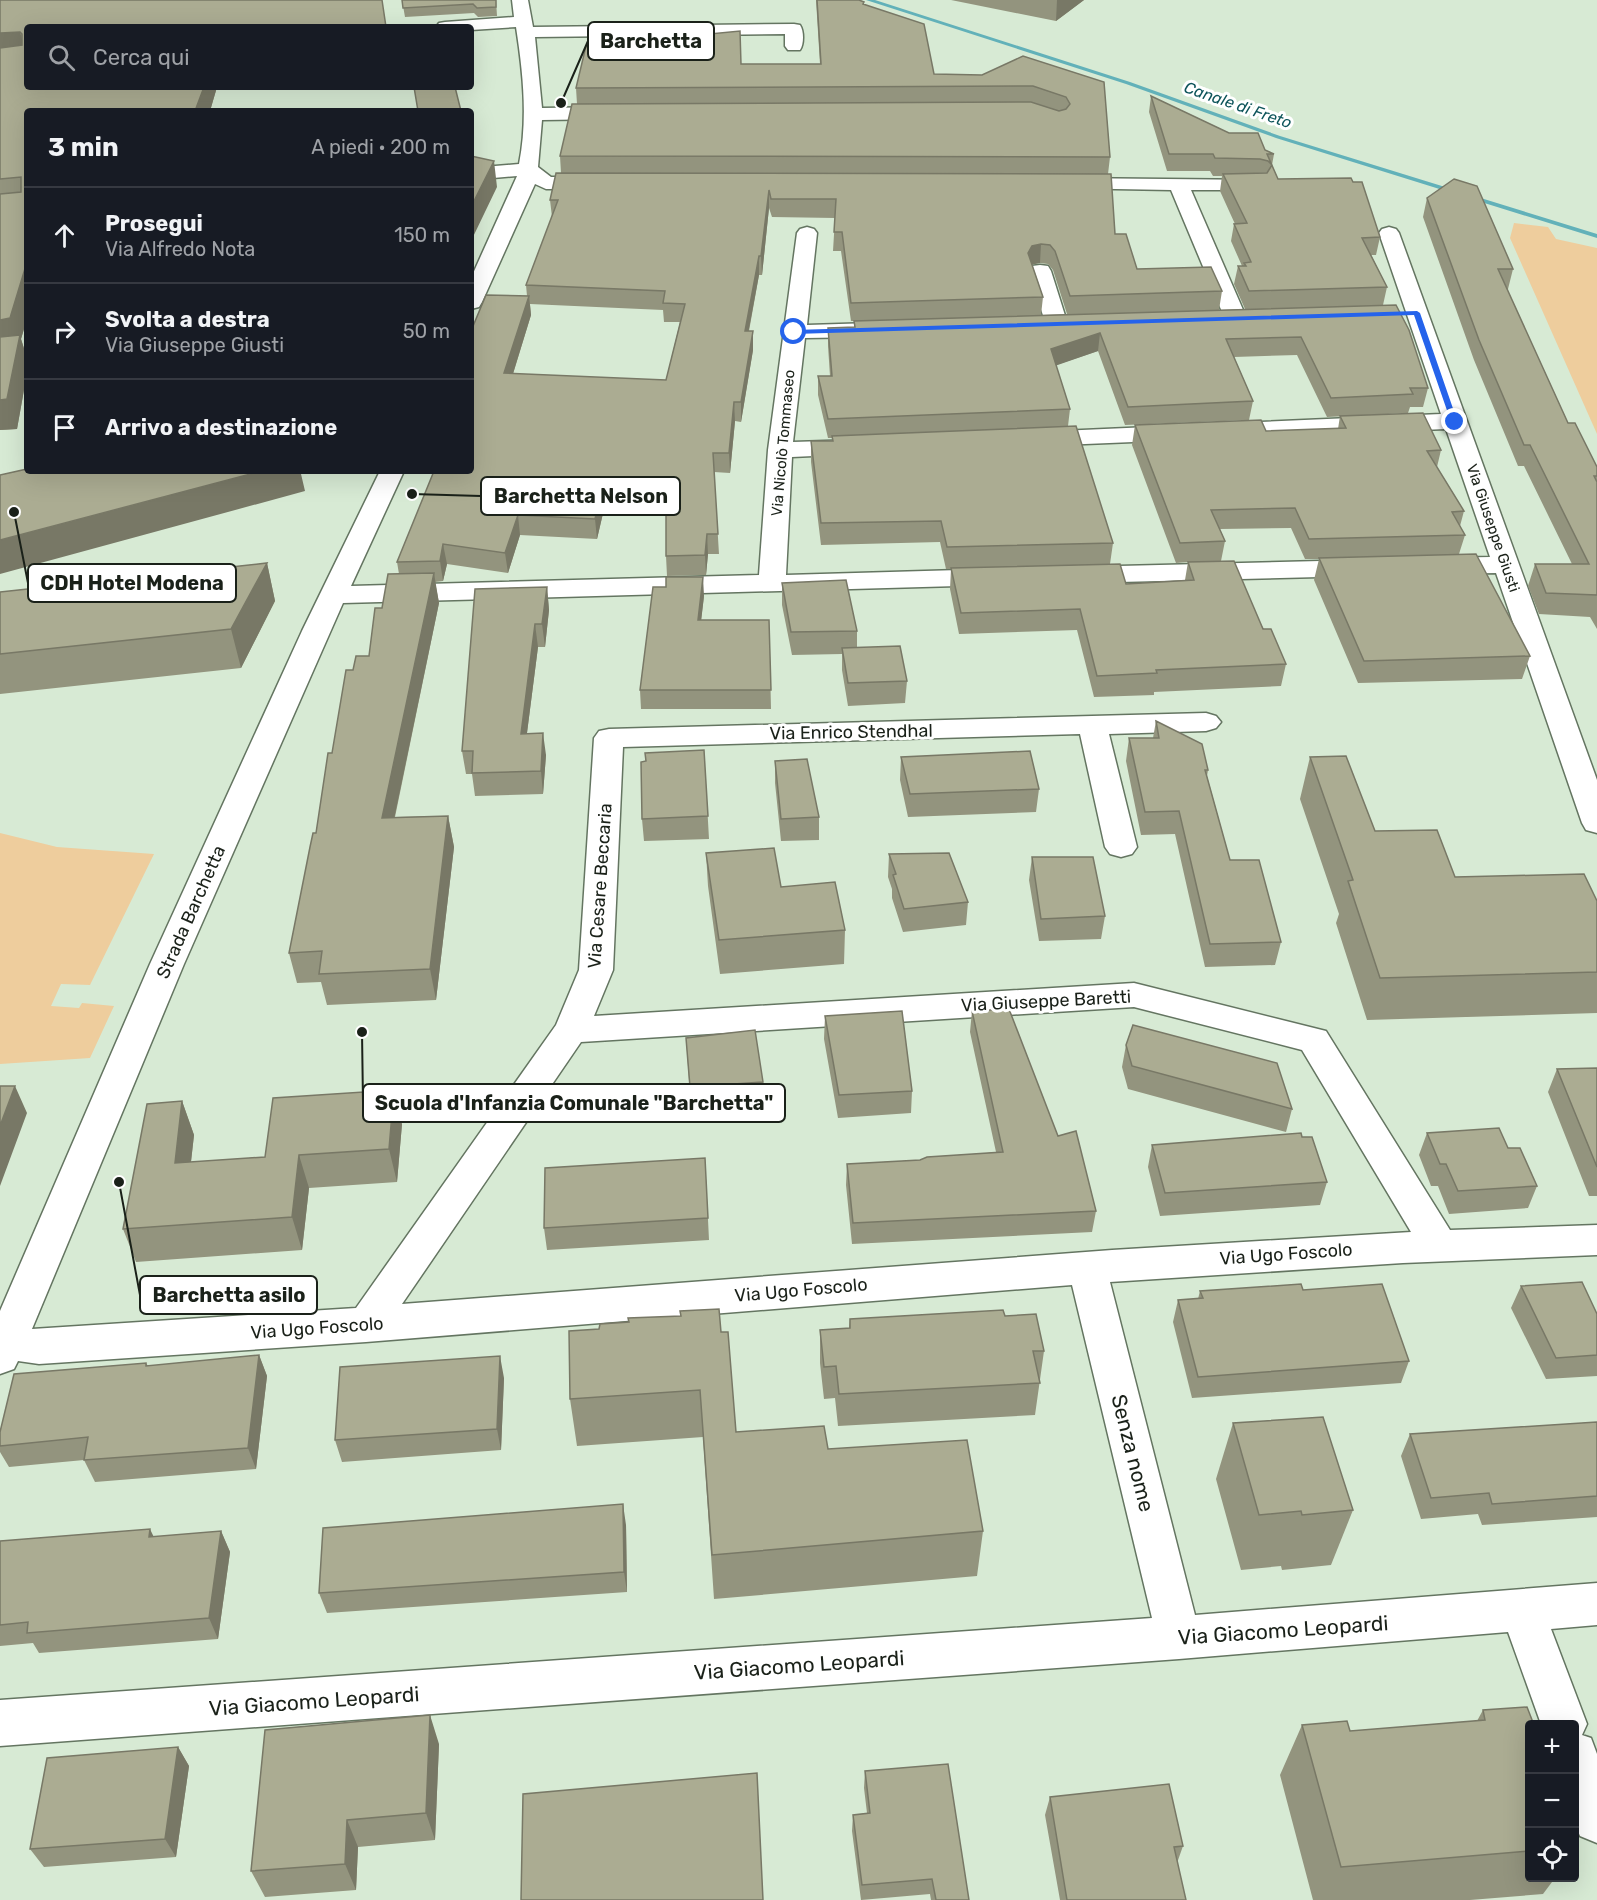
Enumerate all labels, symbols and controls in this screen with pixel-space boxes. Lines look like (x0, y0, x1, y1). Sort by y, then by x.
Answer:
callout: Barchetta (588, 22, 714, 60)
search box (24, 24, 474, 90)
text: Barchetta (600, 29, 702, 53)
icon: search (45, 41, 78, 74)
text: Cerca qui (93, 44, 189, 71)
water label: Canale di Freto (1182, 78, 1294, 132)
text: 3 min (48, 132, 119, 163)
text: A piedi · 200 m (311, 135, 450, 159)
text: Prosegui (105, 210, 203, 237)
icon: ahead (48, 219, 81, 252)
text: 150 m (394, 223, 450, 247)
text: Via Alfredo Nota (105, 237, 255, 261)
text: Svolta a destra (105, 306, 270, 333)
icon: right (48, 315, 81, 348)
route start (780, 318, 806, 344)
text: 50 m (403, 319, 450, 343)
text: Via Giuseppe Giusti (105, 333, 284, 357)
street label: Via Nicolò Tommaseo (768, 369, 798, 517)
route end (1441, 408, 1467, 434)
icon: arrive (48, 411, 81, 444)
text: Arrivo a destinazione (105, 414, 337, 441)
street label: Via Giuseppe Giusti (1463, 462, 1523, 594)
callout: Barchetta Nelson (481, 477, 680, 515)
text: Barchetta Nelson (494, 484, 668, 508)
callout: CDH Hotel Modena (28, 564, 236, 602)
text: CDH Hotel Modena (40, 571, 224, 595)
street label: Via Enrico Stendhal (769, 720, 933, 744)
street label: Via Cesare Beccaria (583, 803, 617, 969)
street label: Strada Barchetta (152, 842, 230, 982)
street label: Via Giuseppe Baretti (960, 986, 1132, 1016)
callout: Scuola d'Infanzia Comunale "Barchetta" (363, 1084, 785, 1122)
text: Scuola d'Infanzia Comunale "Barchetta" (375, 1091, 773, 1115)
street label: Via Ugo Foscolo (1219, 1238, 1353, 1270)
street label: Via Ugo Foscolo (734, 1273, 868, 1307)
callout: Barchetta asilo (140, 1276, 317, 1314)
text: Barchetta asilo (153, 1283, 305, 1307)
street label: Via Ugo Foscolo (250, 1312, 384, 1344)
street label: Senza nome (1106, 1392, 1160, 1514)
street label: Via Giacomo Leopardi (1177, 1610, 1389, 1650)
street label: Via Giacomo Leopardi (693, 1645, 905, 1685)
street label: Via Giacomo Leopardi (208, 1681, 420, 1721)
map controls (1525, 1720, 1579, 1882)
button: + (1525, 1720, 1579, 1774)
button: − (1525, 1774, 1579, 1828)
button: locate (1525, 1828, 1579, 1882)

